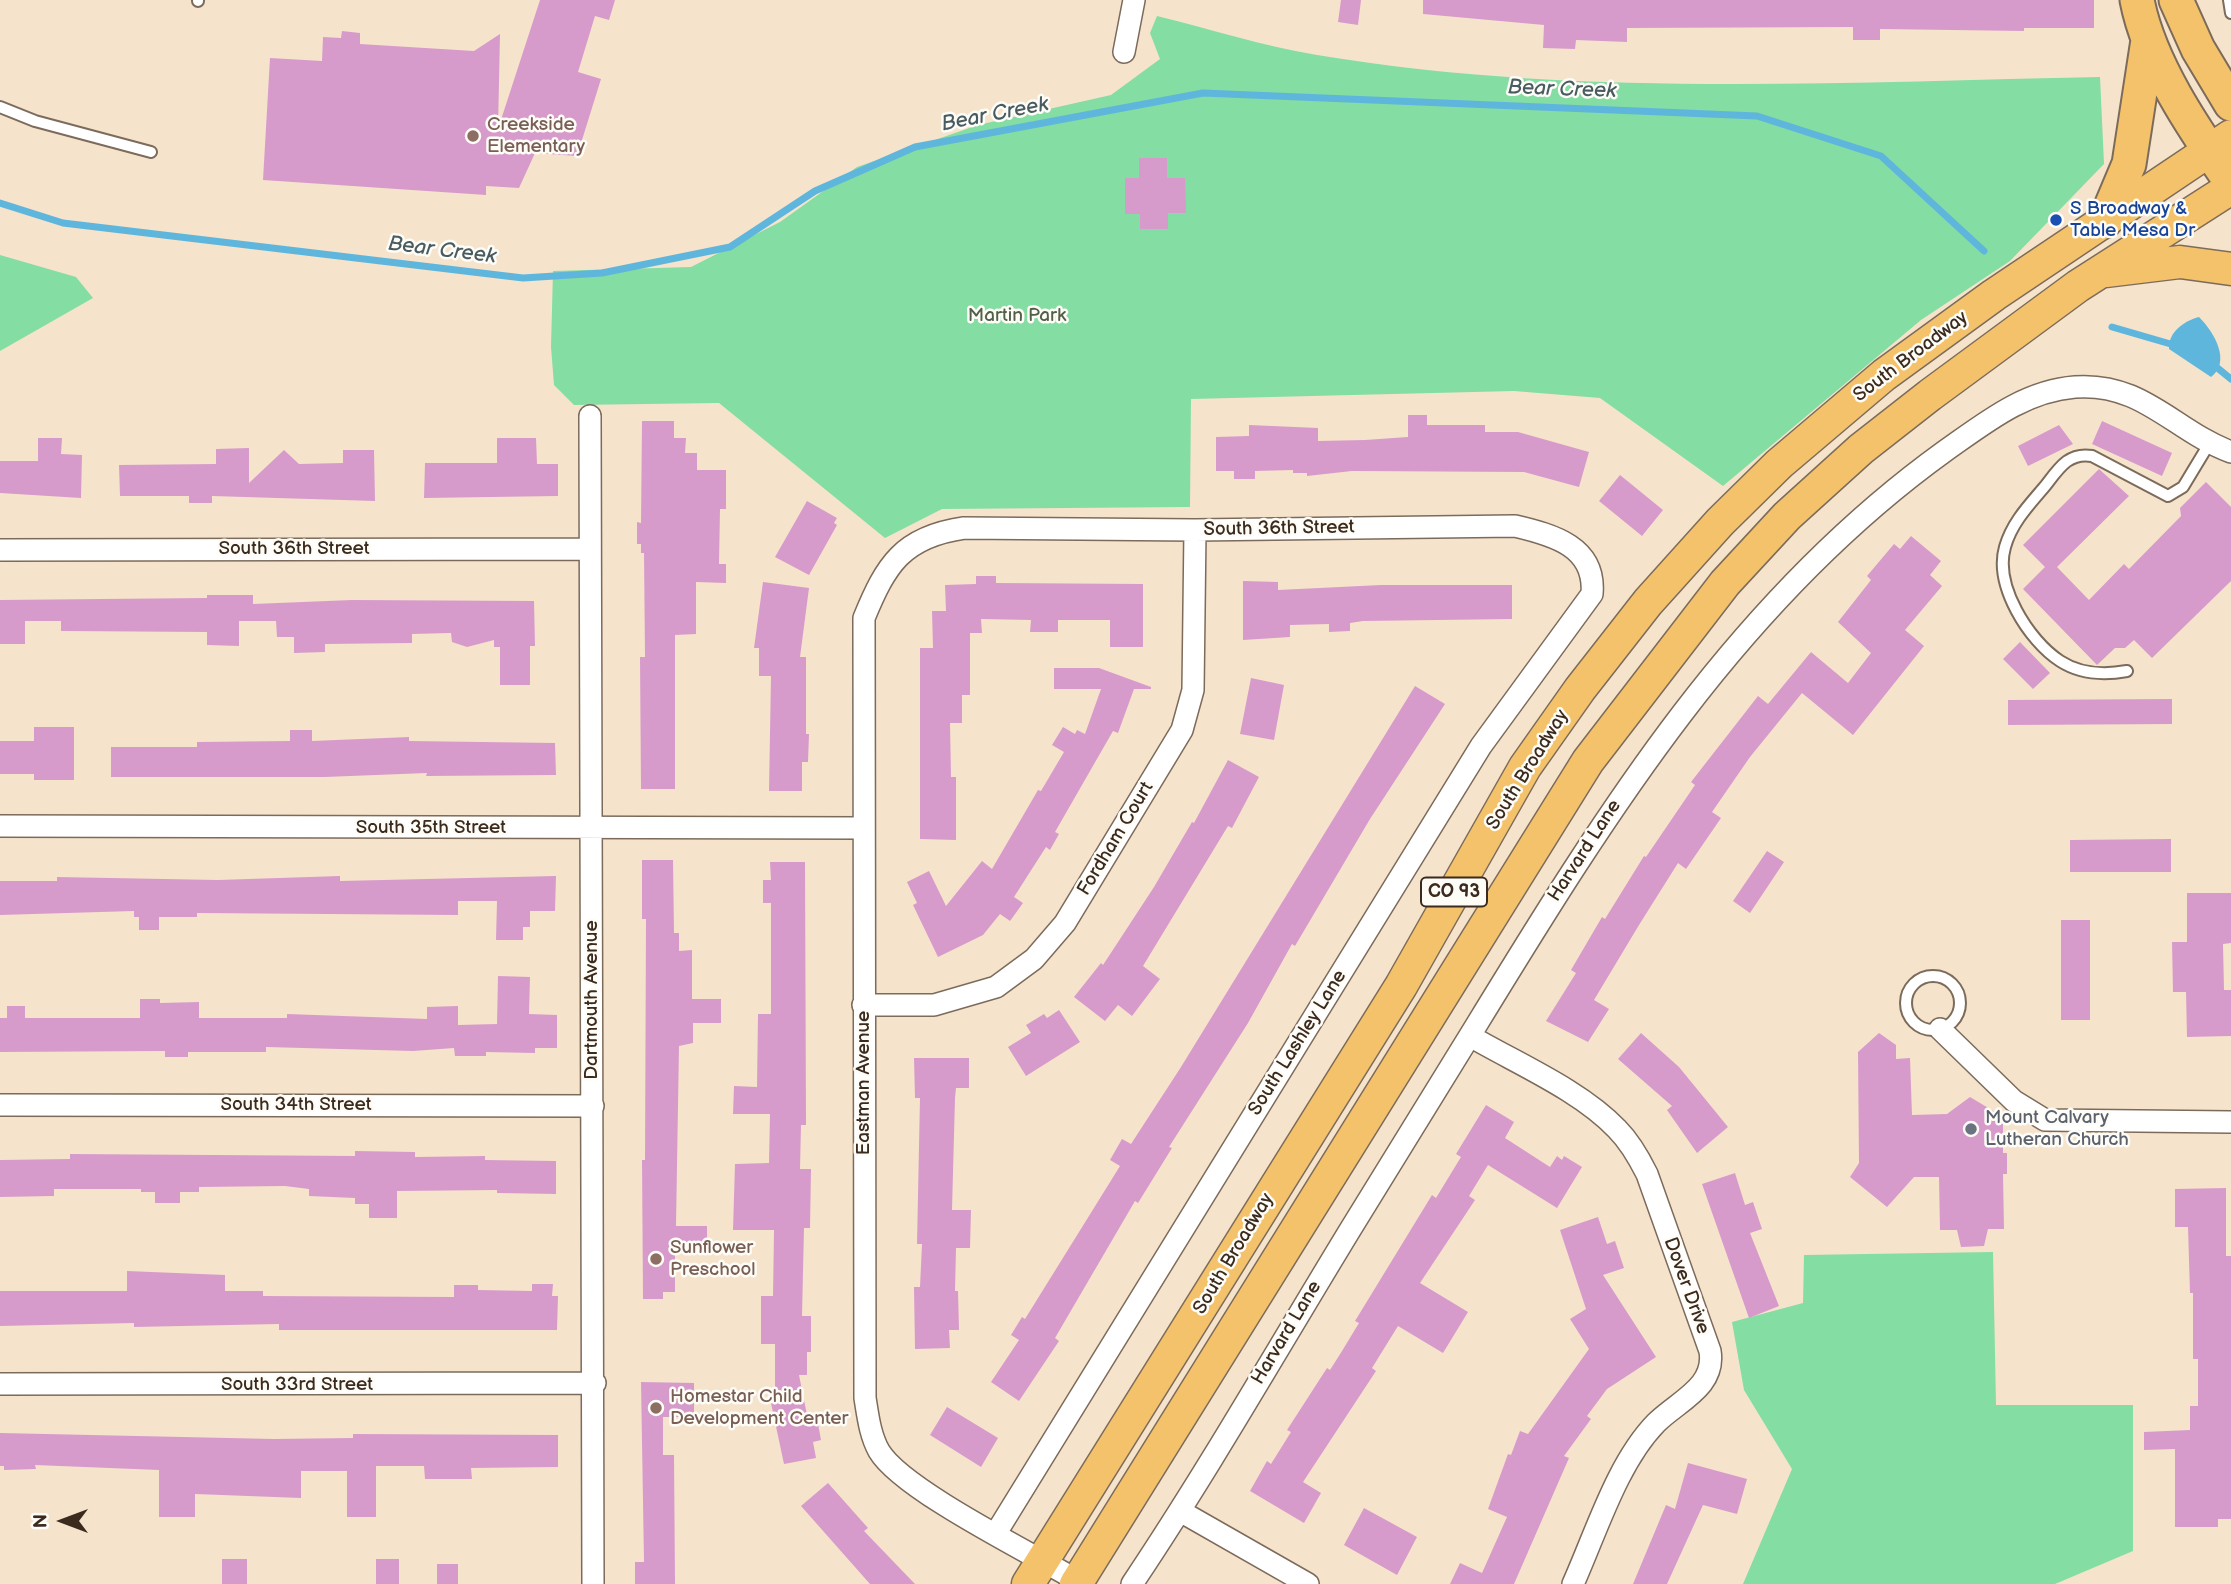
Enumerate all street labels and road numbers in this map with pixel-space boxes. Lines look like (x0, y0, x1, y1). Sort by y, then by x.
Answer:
street label: South Broadway (1849, 307, 1973, 407)
street label: South 36th Street (1203, 516, 1355, 542)
street label: South 36th Street (218, 538, 370, 560)
street label: South Broadway (1482, 706, 1574, 834)
street label: Fordham Court (1073, 778, 1159, 900)
street label: Harvard Lane (1544, 796, 1626, 906)
street label: South 35th Street (356, 817, 506, 839)
road number: CO 93 (1421, 878, 1487, 906)
street label: Dartmouth Avenue (581, 920, 603, 1080)
street label: South Lashley Lane (1244, 966, 1352, 1120)
street label: Eastman Avenue (853, 1011, 875, 1155)
street label: South 34th Street (220, 1094, 372, 1116)
street label: South Broadway (1189, 1189, 1279, 1319)
street label: Dover Drive (1658, 1235, 1714, 1337)
street label: Harvard Lane (1247, 1277, 1327, 1389)
street label: South 33rd Street (221, 1374, 373, 1396)

